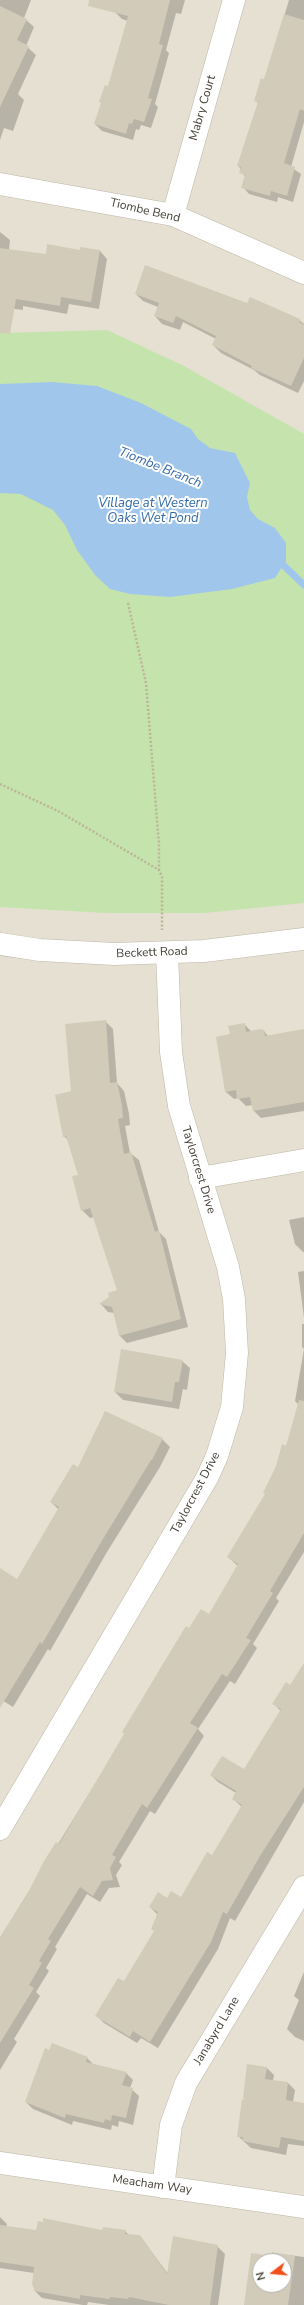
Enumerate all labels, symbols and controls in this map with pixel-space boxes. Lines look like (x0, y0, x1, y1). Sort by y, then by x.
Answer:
street label: Mabry Court (187, 74, 219, 142)
street label: Tiombe Bend (108, 196, 182, 226)
water label: Tiombe Branch (116, 444, 204, 492)
water label: Village at Western Oaks Wet Pond (98, 496, 208, 527)
street label: Beckett Road (116, 945, 188, 961)
street label: Taylorcrest Drive (178, 1124, 218, 1216)
street label: Taylorcrest Drive (168, 1450, 224, 1536)
street label: Janabyrd Lane (191, 1994, 243, 2068)
street label: Meacham Way (111, 2172, 193, 2198)
north arrow (252, 2253, 292, 2293)
text: N (253, 2270, 269, 2282)

